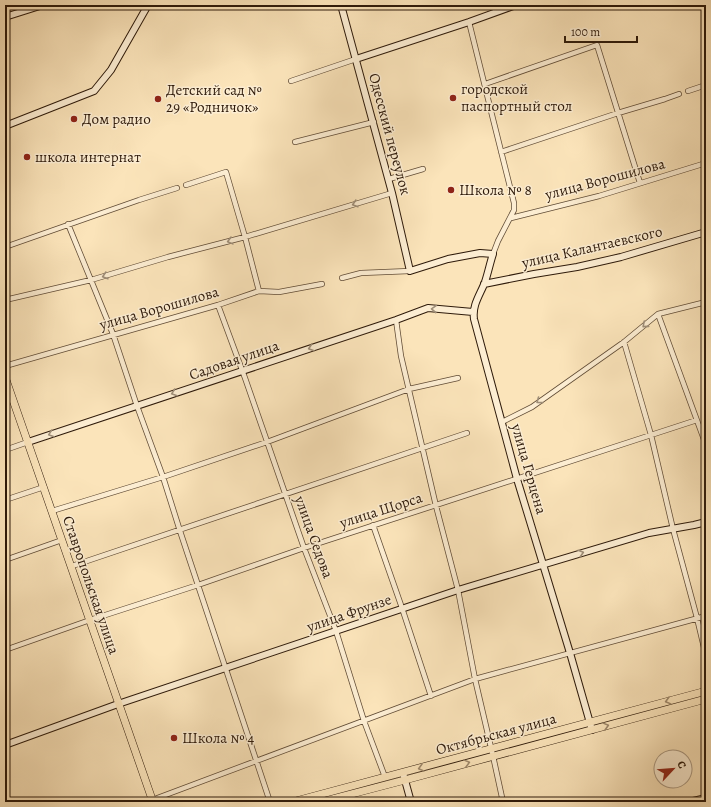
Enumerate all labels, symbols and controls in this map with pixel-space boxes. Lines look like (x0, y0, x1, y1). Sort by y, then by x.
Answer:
scale bar (565, 18, 637, 44)
text: 100 m (571, 24, 600, 40)
street label: Одесский переулок (364, 71, 416, 197)
place label: городской паспортный стол (461, 79, 572, 116)
place label: Детский сад № 29 «Родничок» (166, 80, 262, 117)
marker: городской паспортный стол (448, 93, 458, 103)
marker: Детский сад № 29 «Родничок» (153, 94, 163, 104)
place label: Дом радио (82, 109, 151, 129)
marker: Дом радио (69, 114, 79, 124)
place label: школа интернат (35, 147, 141, 167)
marker: школа интернат (22, 152, 32, 162)
street label: улица Ворошилова (542, 153, 667, 205)
place label: Школа № 8 (459, 180, 532, 200)
marker: Школа № 8 (446, 185, 456, 195)
one-way arrow (352, 199, 359, 208)
street label: улица Калантаевского (519, 221, 664, 273)
one-way arrow (227, 236, 234, 245)
one-way arrow (102, 271, 109, 280)
street label: улица Ворошилова (96, 281, 221, 335)
one-way arrow (431, 305, 437, 313)
one-way arrow (642, 321, 649, 328)
street label: Садовая улица (186, 335, 282, 385)
one-way arrow (307, 343, 314, 352)
one-way arrow (171, 389, 178, 397)
one-way arrow (537, 397, 544, 404)
street label: улица Герцена (506, 421, 551, 517)
one-way arrow (47, 430, 54, 438)
street label: улица Щорса (336, 487, 425, 533)
street label: улица Седова (290, 492, 338, 581)
street label: Ставропольская улица (58, 513, 124, 657)
one-way arrow (577, 550, 584, 558)
street label: улица Фрунзе (303, 589, 394, 637)
one-way arrow (665, 696, 672, 705)
street label: Октябрьская улица (434, 708, 558, 760)
one-way arrow (602, 722, 609, 731)
place label: Школа № 4 (182, 728, 254, 748)
marker: Школа № 4 (169, 733, 179, 743)
north arrow (653, 749, 693, 789)
text: С (673, 759, 690, 771)
one-way arrow (464, 760, 470, 768)
one-way arrow (418, 763, 425, 772)

